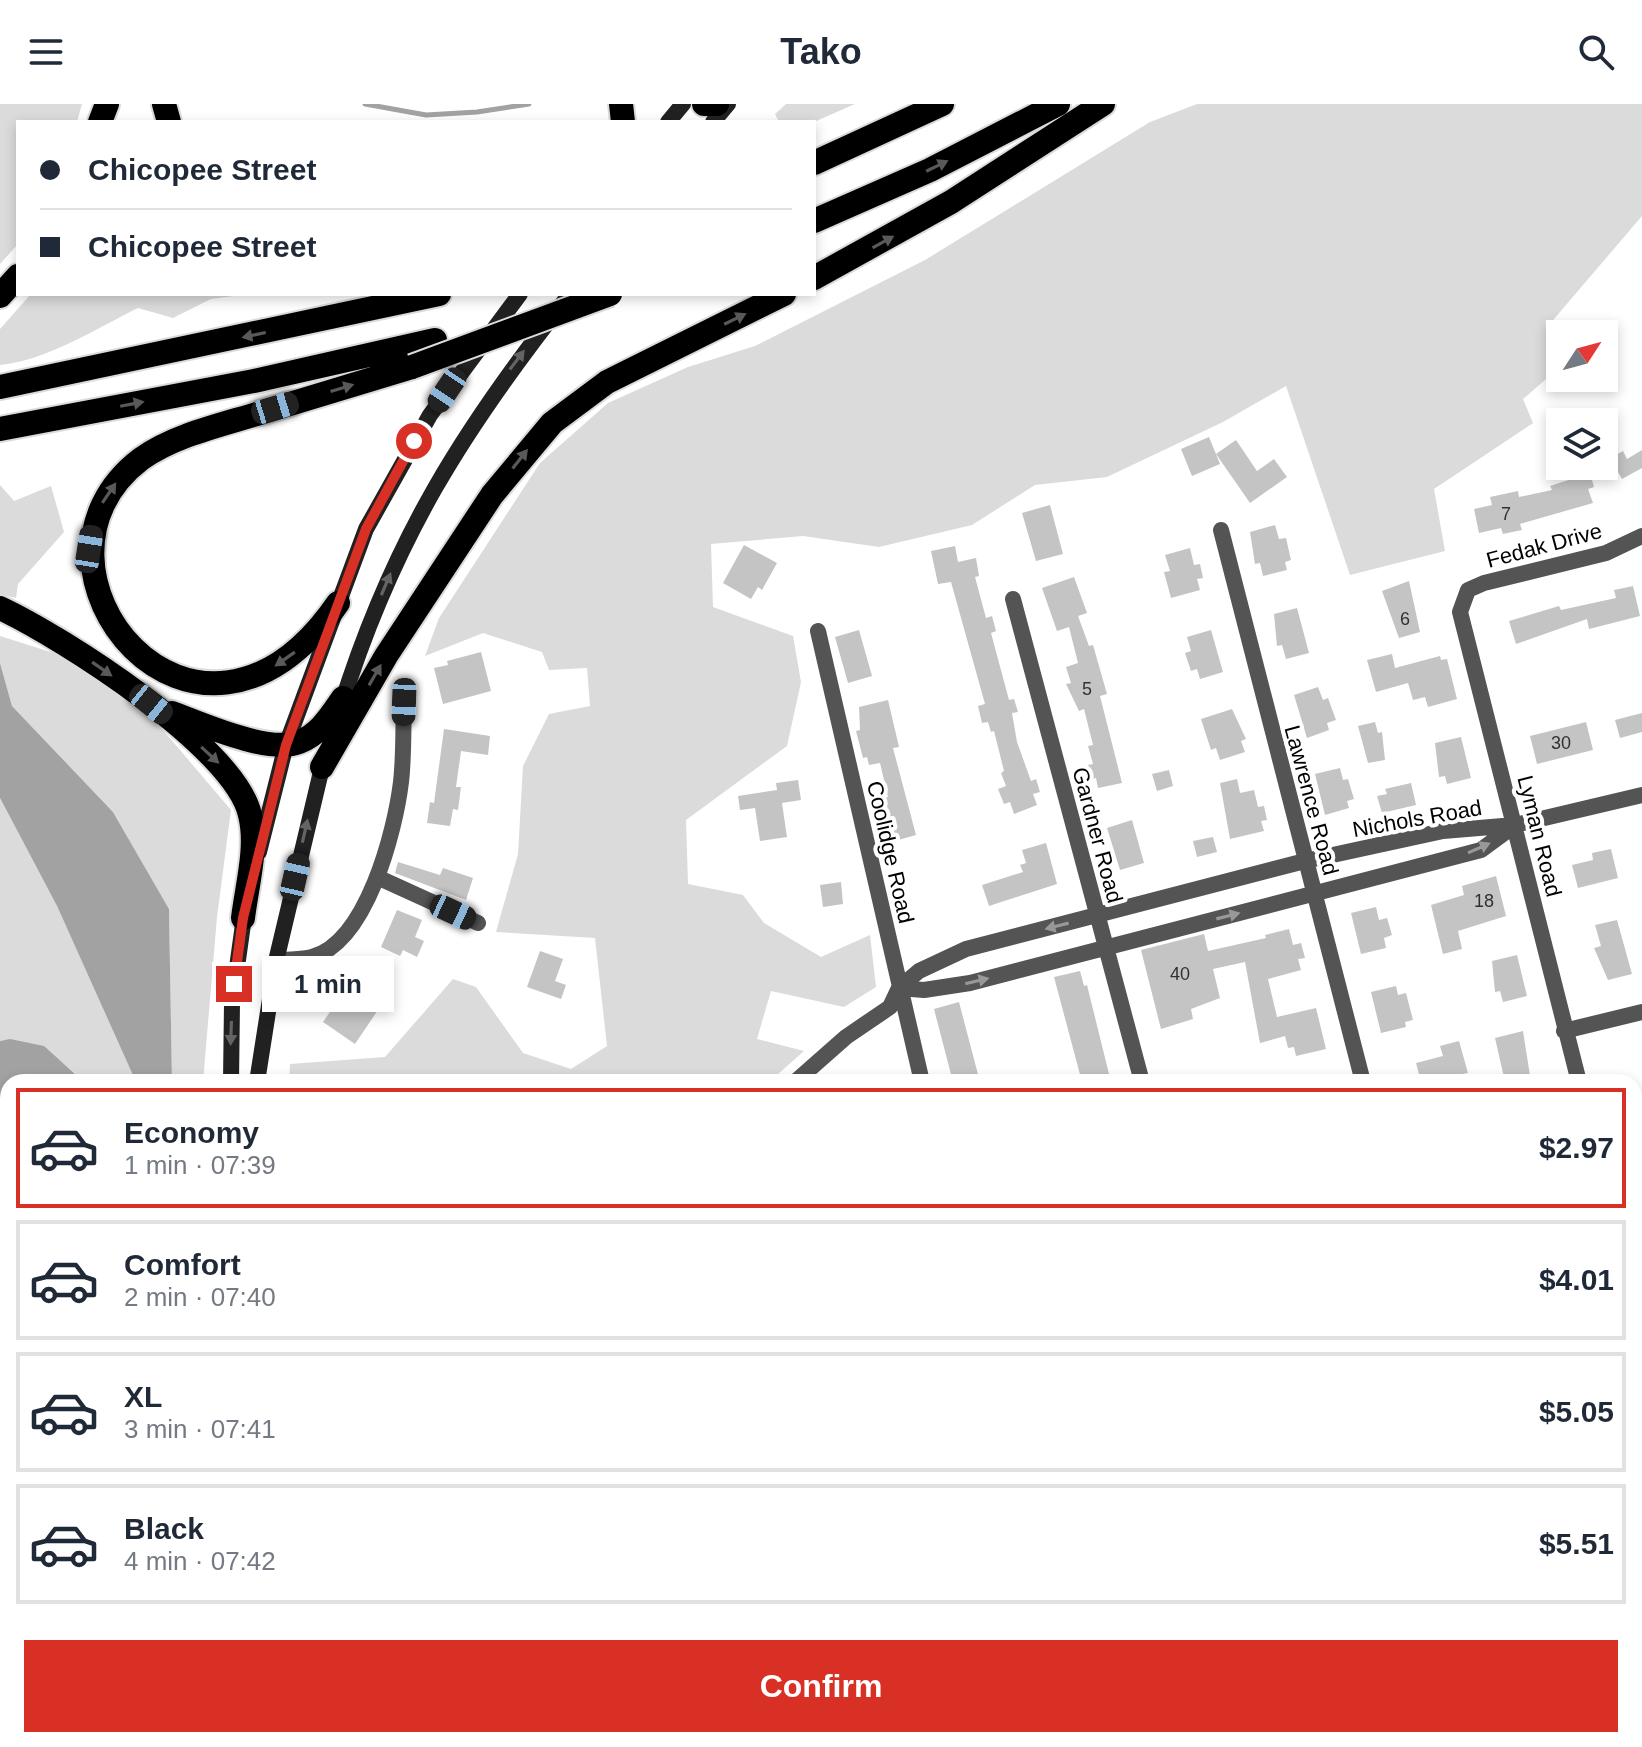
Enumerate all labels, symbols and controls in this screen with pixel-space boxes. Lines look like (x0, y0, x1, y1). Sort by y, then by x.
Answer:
icon: menu (24, 30, 68, 74)
icon: search (1574, 30, 1618, 74)
text: Tako (780, 31, 862, 72)
text: Chicopee Street (88, 153, 316, 186)
one-way arrow (925, 160, 948, 173)
text: Chicopee Street (88, 230, 316, 263)
one-way arrow (872, 235, 894, 249)
one-way arrow (723, 312, 746, 325)
north arrow (1546, 320, 1618, 392)
map controls (1546, 320, 1618, 480)
one-way arrow (241, 329, 266, 342)
one-way arrow (509, 350, 525, 370)
car (424, 363, 470, 417)
one-way arrow (330, 381, 354, 394)
car (249, 390, 301, 426)
one-way arrow (119, 397, 144, 410)
button: layers (1546, 408, 1618, 480)
route start (396, 423, 432, 459)
one-way arrow (511, 449, 527, 469)
one-way arrow (102, 482, 117, 503)
house number: 7 (1501, 504, 1511, 524)
street label: Fedak Drive (1484, 518, 1605, 573)
car (73, 523, 105, 575)
one-way arrow (379, 572, 392, 596)
house number: 6 (1400, 609, 1410, 629)
one-way arrow (275, 651, 296, 666)
one-way arrow (91, 661, 112, 676)
one-way arrow (368, 664, 382, 686)
car (391, 678, 417, 726)
house number: 5 (1082, 679, 1092, 699)
car (125, 680, 177, 728)
street label: Lawrence Road (1279, 722, 1344, 878)
house number: 30 (1551, 733, 1571, 753)
one-way arrow (200, 746, 219, 764)
street label: Gardner Road (1067, 765, 1128, 906)
street label: Lyman Road (1512, 773, 1567, 899)
street label: Coolidge Road (862, 778, 919, 926)
street label: Nichols Road (1350, 795, 1484, 842)
one-way arrow (300, 818, 312, 843)
one-way arrow (1467, 842, 1490, 855)
car (278, 851, 312, 903)
car (426, 891, 480, 933)
house number: 18 (1474, 891, 1494, 911)
one-way arrow (1216, 909, 1241, 921)
one-way arrow (1044, 920, 1069, 932)
callout: 1 min (262, 956, 394, 1012)
house number: 40 (1170, 964, 1190, 984)
route end (216, 966, 252, 1002)
text: 1 min (294, 969, 362, 999)
one-way arrow (964, 974, 989, 987)
one-way arrow (224, 1021, 237, 1046)
icon: car (28, 1112, 100, 1184)
text: Economy (124, 1116, 259, 1149)
text: $2.97 (1539, 1131, 1614, 1164)
text: 1 min · 07:39 (124, 1150, 276, 1180)
icon: car (28, 1244, 100, 1316)
text: Comfort (124, 1248, 241, 1281)
text: $4.01 (1539, 1263, 1614, 1296)
text: 2 min · 07:40 (124, 1282, 276, 1312)
icon: car (28, 1376, 100, 1448)
text: XL (124, 1380, 162, 1413)
text: $5.05 (1539, 1395, 1614, 1428)
text: 3 min · 07:41 (124, 1414, 276, 1444)
icon: car (28, 1508, 100, 1580)
text: Black (124, 1512, 204, 1545)
text: $5.51 (1539, 1527, 1614, 1560)
text: 4 min · 07:42 (124, 1546, 276, 1576)
button: Confirm (24, 1640, 1618, 1732)

